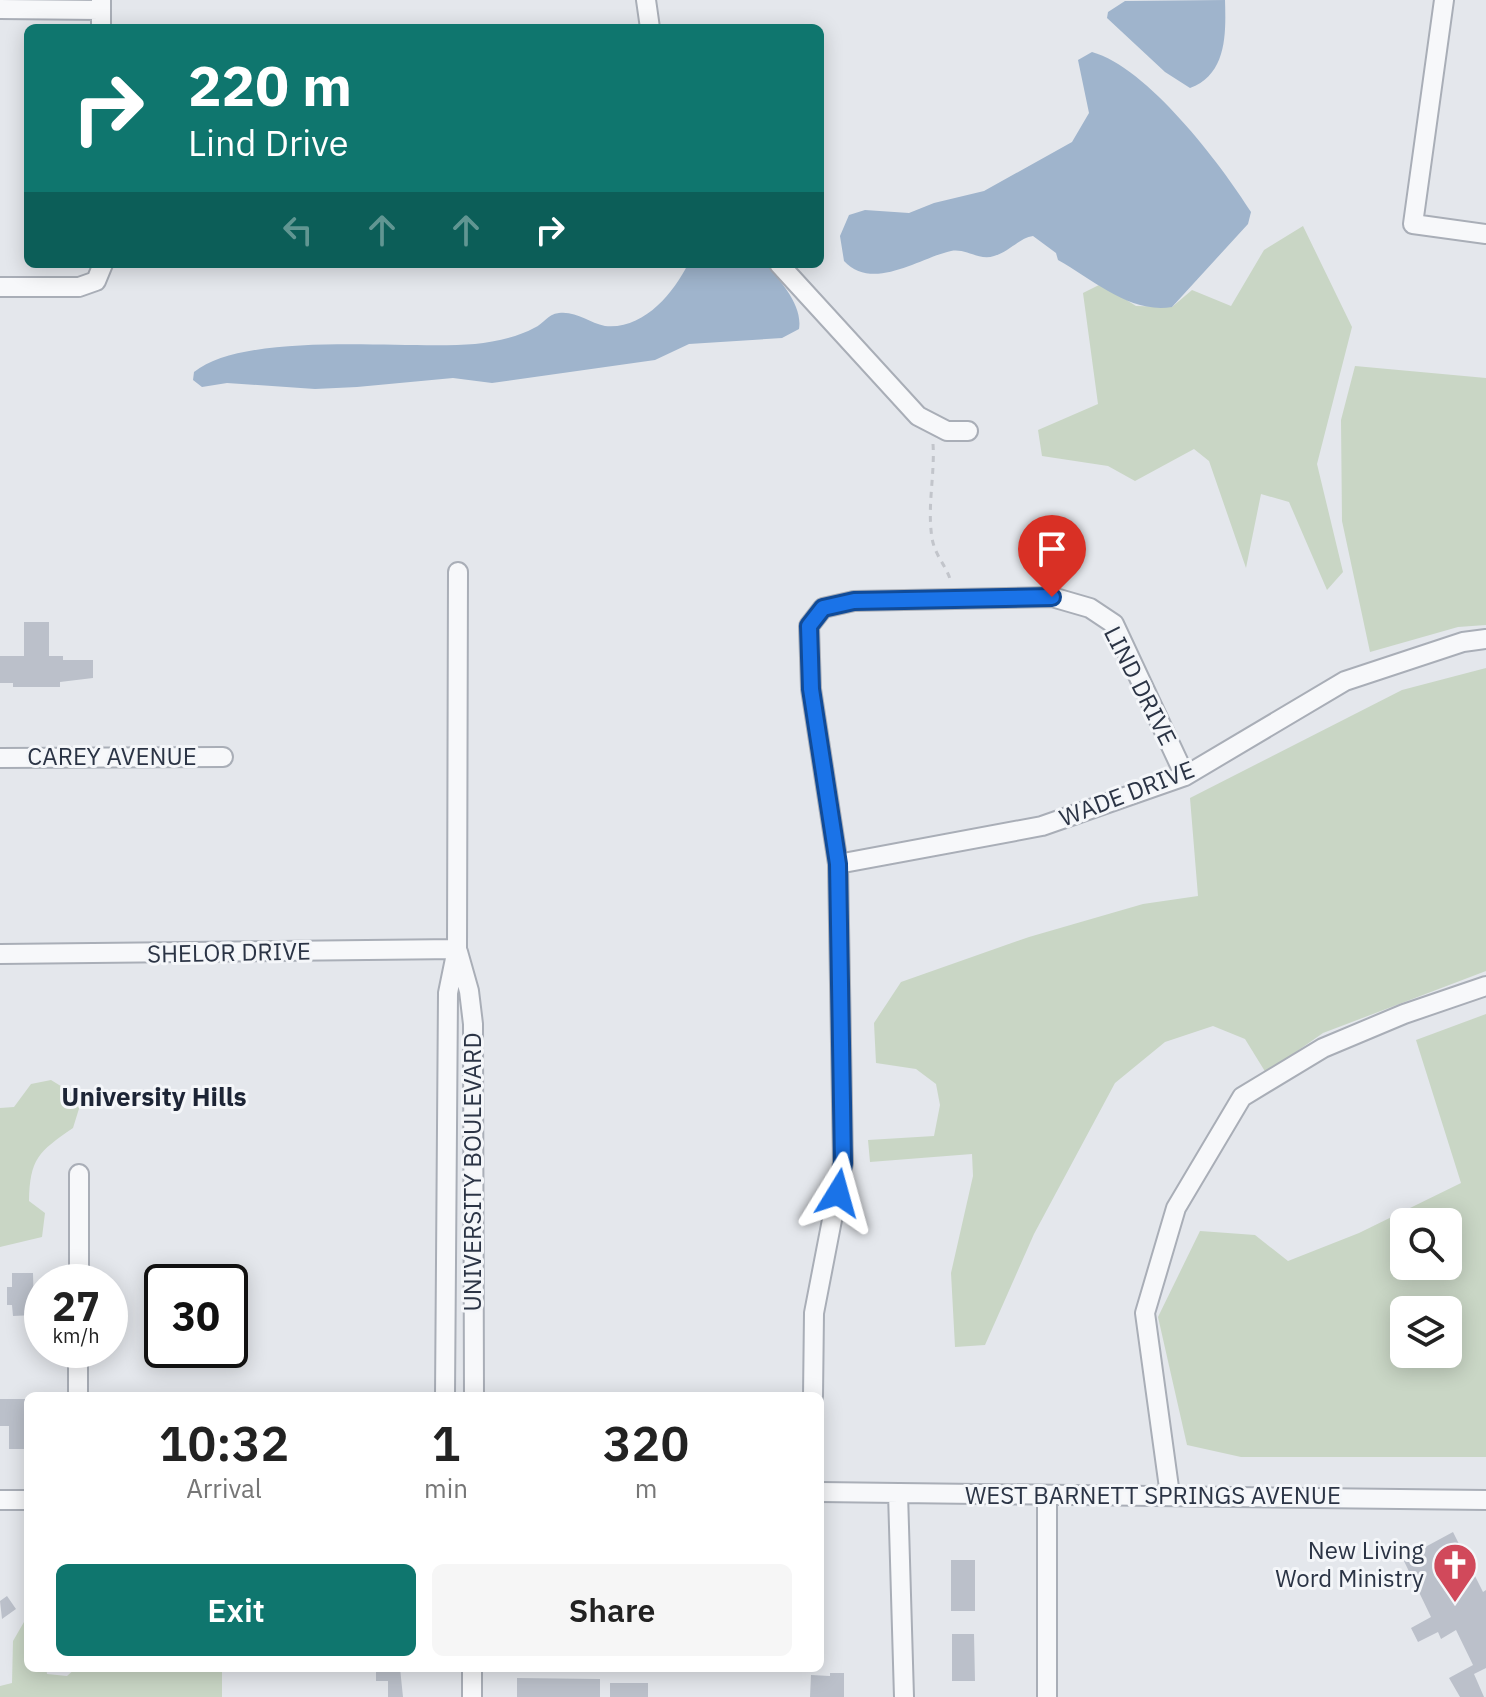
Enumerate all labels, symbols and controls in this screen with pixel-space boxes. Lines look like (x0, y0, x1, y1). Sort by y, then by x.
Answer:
text: 220 m (188, 49, 352, 121)
icon: right (56, 56, 160, 160)
text: Lind Drive (188, 119, 348, 166)
icon: left (276, 208, 320, 252)
icon: ahead (360, 208, 404, 252)
icon: ahead (444, 208, 488, 252)
icon: right (528, 208, 572, 252)
pin (1018, 515, 1086, 597)
icon: arrive (1030, 527, 1074, 571)
street label: LIND DRIVE (1097, 620, 1185, 751)
street label: CAREY AVENUE (27, 740, 197, 772)
street label: WADE DRIVE (1055, 753, 1199, 833)
street label: SHELOR DRIVE (147, 935, 311, 969)
street label: UNIVERSITY BOULEVARD (456, 1032, 488, 1312)
district label: University Hills (61, 1079, 247, 1113)
position arrow (796, 1151, 880, 1235)
map controls (1390, 1208, 1462, 1368)
button: search (1390, 1208, 1462, 1280)
speed limit sign: 30 (144, 1264, 248, 1368)
text: 27 (52, 1280, 100, 1332)
button: layers (1390, 1296, 1462, 1368)
text: km/h (52, 1322, 100, 1349)
text: 10:32 (159, 1412, 289, 1474)
text: 1 (432, 1412, 460, 1474)
text: 320 (603, 1412, 689, 1474)
text: Arrival (186, 1471, 262, 1505)
text: min (424, 1471, 468, 1505)
text: m (635, 1471, 657, 1505)
street label: WEST BARNETT SPRINGS AVENUE (965, 1479, 1341, 1511)
place label: New Living Word Ministry (1275, 1534, 1424, 1594)
church icon: New Living Word Ministry (1431, 1541, 1479, 1604)
button: Exit (56, 1564, 416, 1656)
button: Share (432, 1564, 792, 1656)

